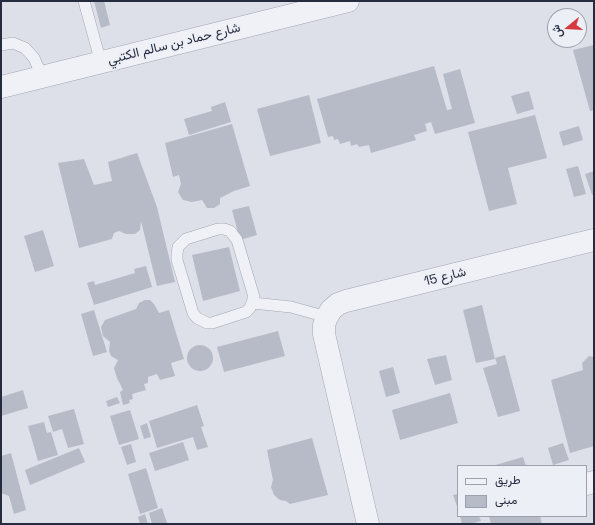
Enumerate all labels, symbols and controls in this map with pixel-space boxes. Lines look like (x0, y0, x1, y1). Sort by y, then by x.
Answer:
north arrow (547, 8, 587, 48)
street label: شارع حماد بن سالم الكتبي (106, 20, 242, 68)
text: ش (548, 23, 565, 40)
street label: شارع 15 (422, 264, 468, 290)
legend (457, 465, 587, 517)
text: طريق (495, 472, 520, 488)
text: مبنى (495, 492, 517, 508)

